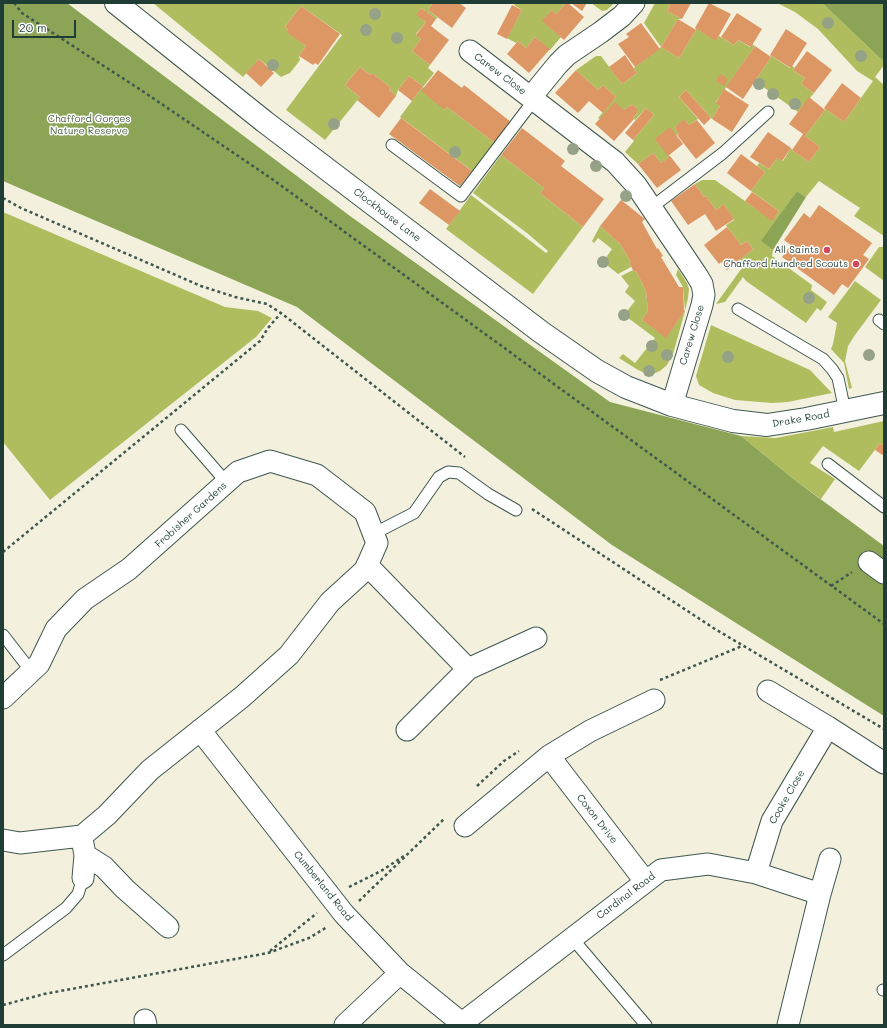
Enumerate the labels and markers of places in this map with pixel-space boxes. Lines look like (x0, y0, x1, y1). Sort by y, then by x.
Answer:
place label: All Saints (774, 244, 819, 256)
marker: All Saints (822, 245, 832, 255)
place label: Chafford Hundred Scouts (723, 258, 848, 270)
marker: Chafford Hundred Scouts (851, 259, 861, 269)

